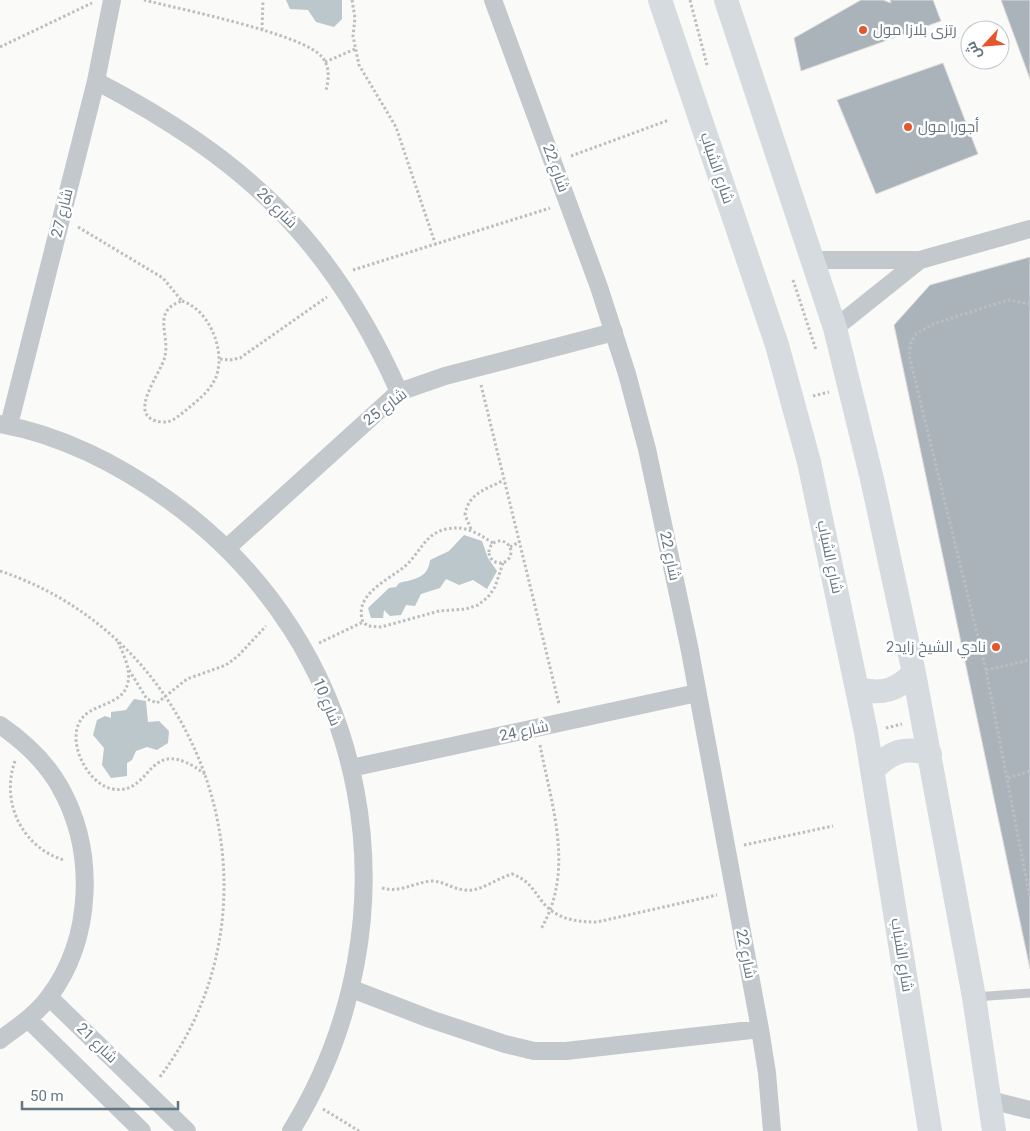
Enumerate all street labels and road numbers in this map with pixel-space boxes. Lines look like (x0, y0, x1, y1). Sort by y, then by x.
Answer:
street label: شارع الشباب (694, 130, 738, 207)
street label: شارع 22 (537, 142, 573, 195)
street label: شارع 26 (252, 184, 301, 233)
street label: شارع 27 (47, 187, 79, 240)
street label: شارع 25 (360, 385, 411, 431)
street label: شارع الشباب (811, 519, 847, 596)
street label: شارع 22 (654, 530, 684, 583)
street label: شارع 10 (308, 676, 345, 729)
street label: شارع 24 (498, 717, 551, 747)
street label: شارع الشباب (885, 917, 917, 994)
street label: شارع 22 (730, 928, 760, 980)
street label: شارع 21 (71, 1019, 121, 1068)

